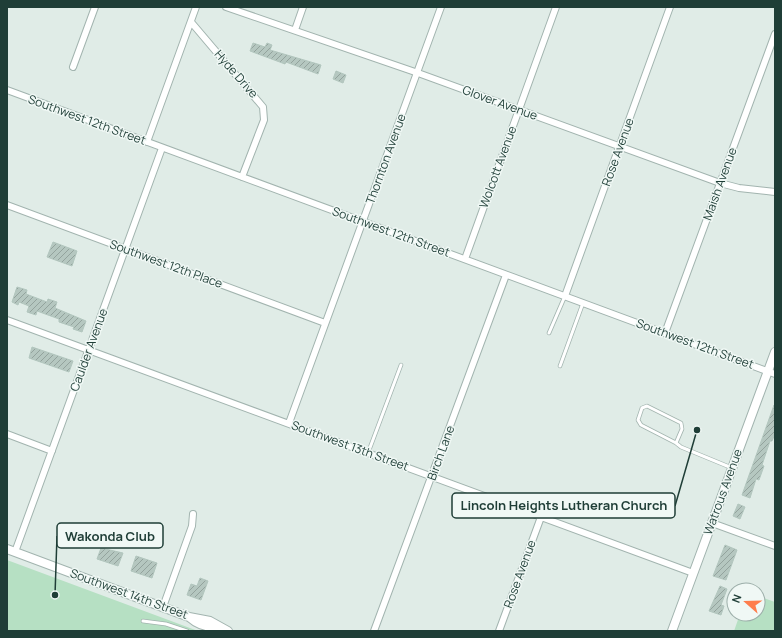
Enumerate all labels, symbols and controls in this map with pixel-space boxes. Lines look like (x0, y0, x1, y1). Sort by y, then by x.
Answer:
street label: Hyde Drive (211, 46, 262, 101)
street label: Glover Avenue (460, 81, 540, 124)
street label: Southwest 12th Street (26, 90, 149, 149)
street label: Thornton Avenue (361, 111, 410, 206)
street label: Rose Avenue (597, 115, 638, 188)
street label: Wolcott Avenue (475, 123, 520, 210)
street label: Maish Avenue (698, 145, 741, 223)
street label: Southwest 12th Street (330, 202, 453, 261)
street label: Southwest 12th Place (107, 235, 225, 292)
street label: Caulder Avenue (66, 306, 111, 394)
street label: Southwest 12th Street (634, 314, 757, 373)
street label: Southwest 13th Street (289, 416, 411, 475)
street label: Birch Lane (423, 423, 458, 483)
street label: Watrous Avenue (699, 446, 746, 537)
callout: Lincoln Heights Lutheran Church (452, 493, 675, 518)
text: Lincoln Heights Lutheran Church (461, 496, 668, 514)
callout: Wakonda Club (57, 523, 163, 548)
text: Wakonda Club (65, 527, 155, 545)
street label: Rose Avenue (499, 537, 540, 610)
street label: Southwest 14th Street (68, 564, 191, 623)
north arrow (726, 582, 766, 622)
text: N (728, 592, 745, 605)

